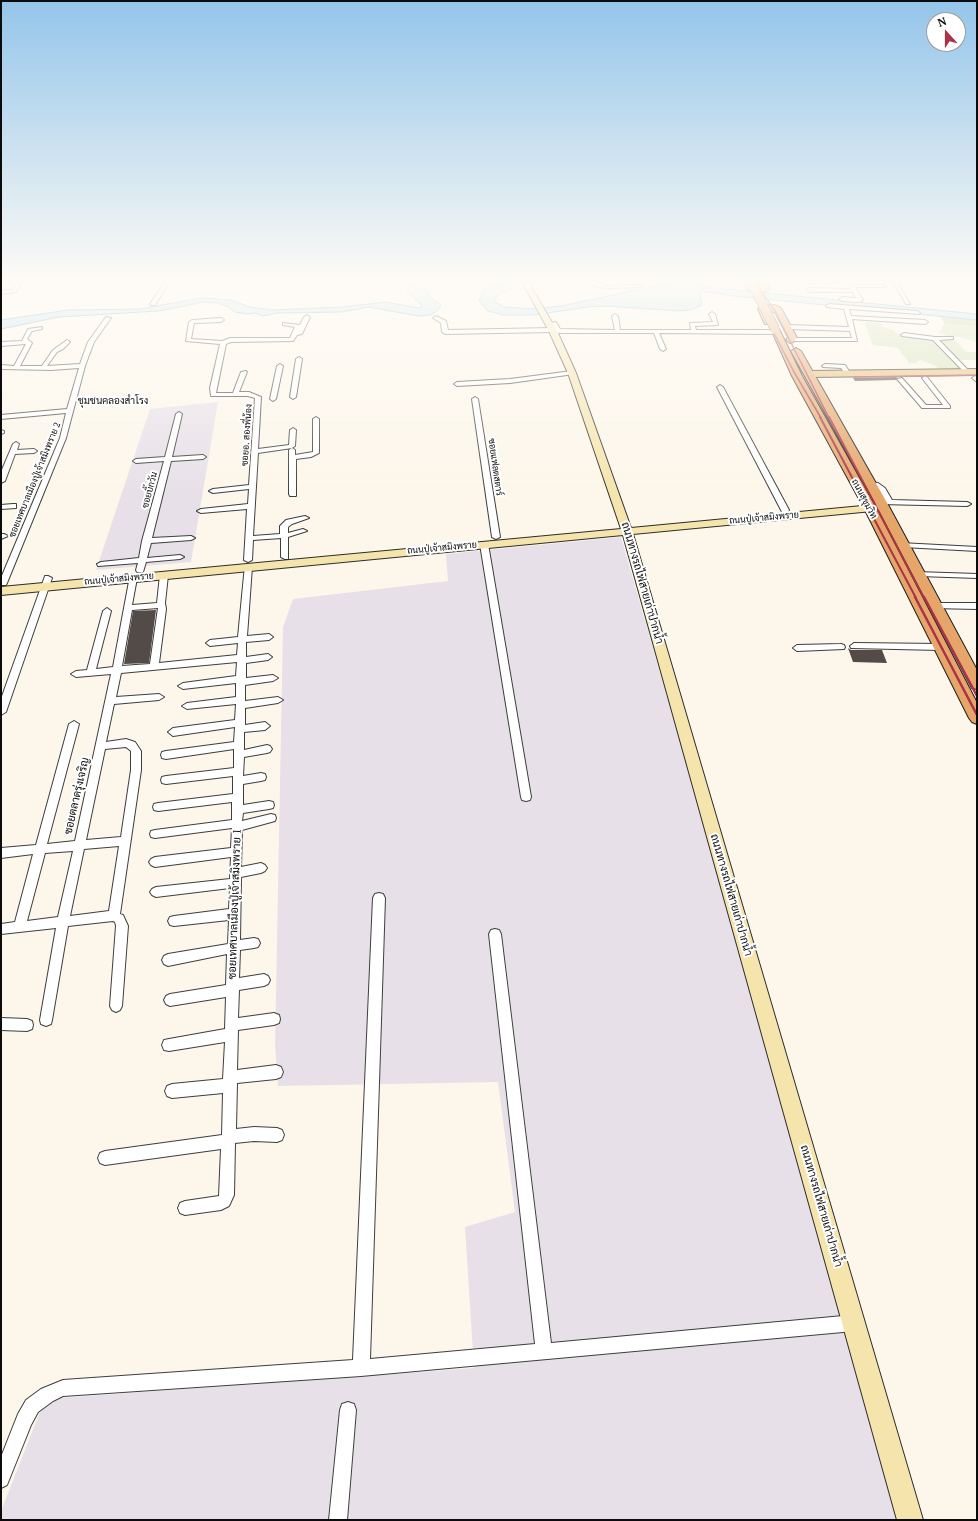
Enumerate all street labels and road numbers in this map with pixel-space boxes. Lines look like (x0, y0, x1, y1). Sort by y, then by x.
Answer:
street label: ซอยอ. สองพี่น้อง (239, 404, 255, 466)
street label: ซอยเทศบาลเมืองปู่เจ้าสมิงพราย 2 (7, 421, 63, 539)
street label: ซอยแฟลตสตาร์ (486, 438, 504, 496)
street label: ซอยบิ๊กวัน (140, 471, 160, 509)
street label: ถนนสุขุมวิท (849, 477, 879, 521)
street label: ถนนปู่เจ้าสมิงพราย (729, 510, 799, 526)
street label: ถนนทางรถไฟสายเก่าปากน้ำ (618, 521, 666, 645)
street label: ถนนปู่เจ้าสมิงพราย (407, 540, 477, 556)
street label: ถนนปู่เจ้าสมิงพราย (84, 571, 154, 587)
street label: ซอยตลาดรุ่งเจริญ (62, 756, 92, 836)
street label: ซอยเทศบาลเมืองปู่เจ้าสมิงพราย 1 (226, 828, 244, 980)
street label: ถนนทางรถไฟสายเก่าปากน้ำ (707, 833, 755, 957)
street label: ถนนทางรถไฟสายเก่าปากน้ำ (797, 1144, 845, 1268)

